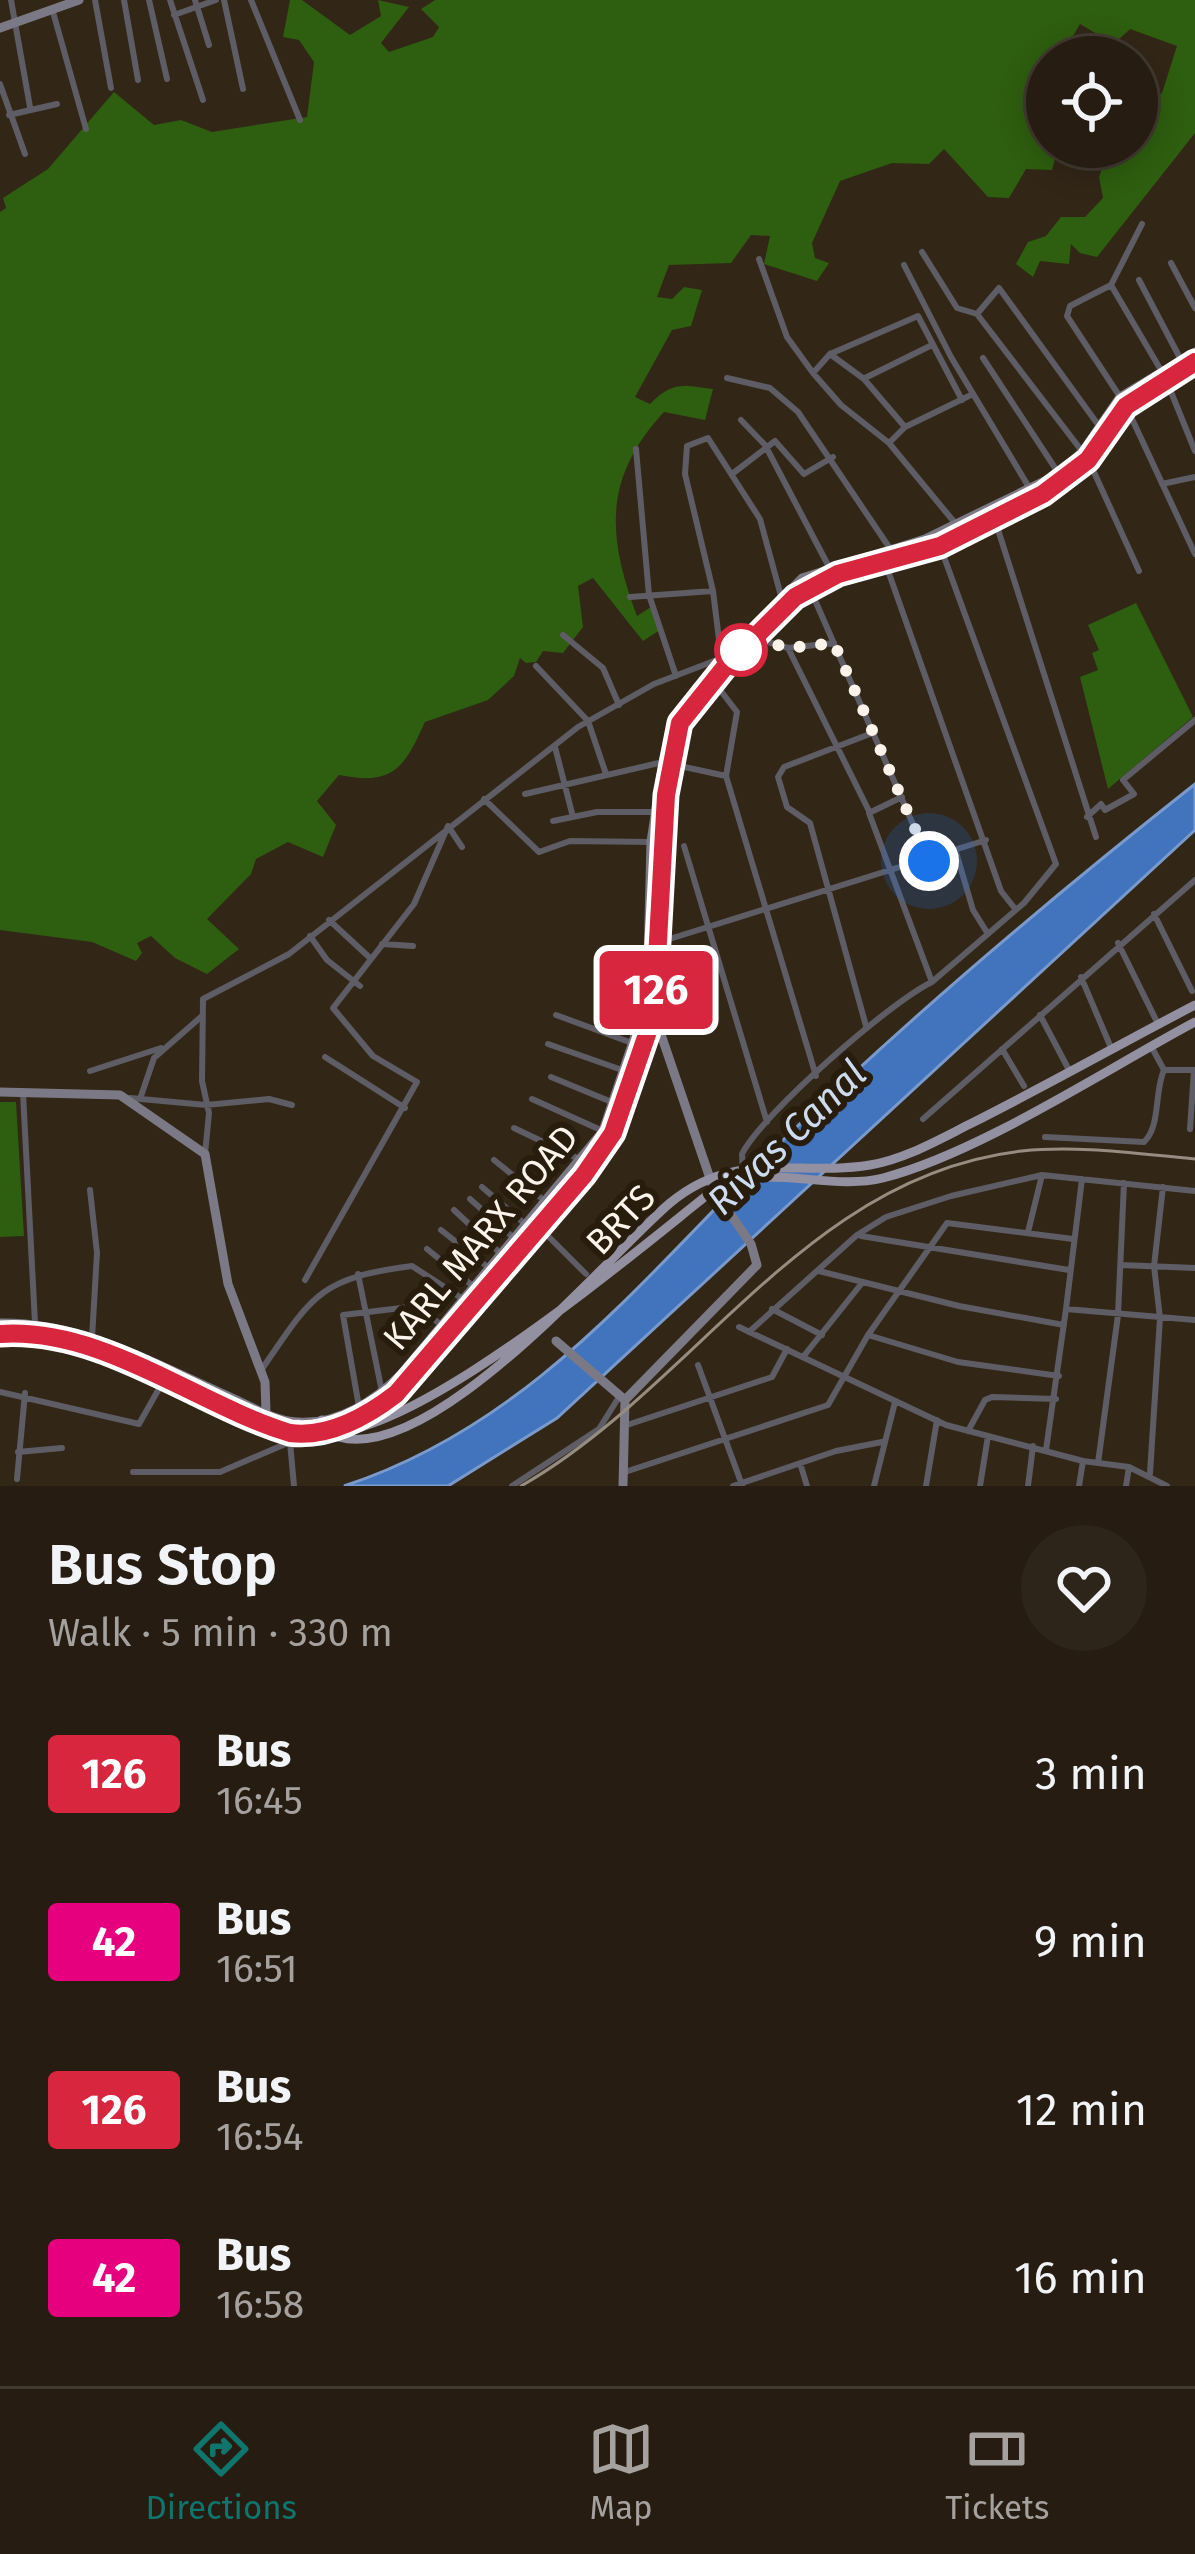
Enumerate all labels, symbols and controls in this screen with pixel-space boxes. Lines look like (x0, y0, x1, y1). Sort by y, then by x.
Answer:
map controls (1026, 36, 1158, 168)
button: locate (1026, 36, 1158, 168)
unlabelled marker (716, 625, 766, 675)
your location (899, 831, 959, 891)
line badge: 126 (587, 951, 725, 1029)
text: 126 (624, 965, 688, 1015)
water label: Rivas Canal (698, 1051, 875, 1225)
street label: KARL MARX ROAD (374, 1116, 588, 1359)
street label: BRTS (577, 1175, 664, 1264)
button: heart (1021, 1525, 1147, 1651)
text: Bus Stop (48, 1531, 277, 1599)
text: Walk · 5 min · 330 m (48, 1610, 393, 1656)
text: Bus (216, 1724, 291, 1778)
text: 3 min (1035, 1747, 1147, 1801)
text: 126 (82, 1749, 146, 1799)
text: 16:45 (216, 1778, 303, 1824)
text: Bus (216, 1892, 291, 1946)
text: 9 min (1034, 1915, 1147, 1969)
text: 42 (92, 1917, 136, 1967)
text: 16:51 (216, 1946, 298, 1992)
text: Bus (216, 2060, 291, 2114)
text: 12 min (1016, 2083, 1147, 2137)
text: 126 (82, 2085, 146, 2135)
text: 16:54 (216, 2114, 303, 2160)
text: Bus (216, 2228, 291, 2282)
text: 16 min (1014, 2251, 1147, 2305)
text: 42 (92, 2253, 136, 2303)
text: 16:58 (216, 2282, 304, 2328)
tab: Directions (146, 2416, 297, 2528)
tab: Map (588, 2416, 654, 2528)
tab: Tickets (945, 2416, 1049, 2528)

